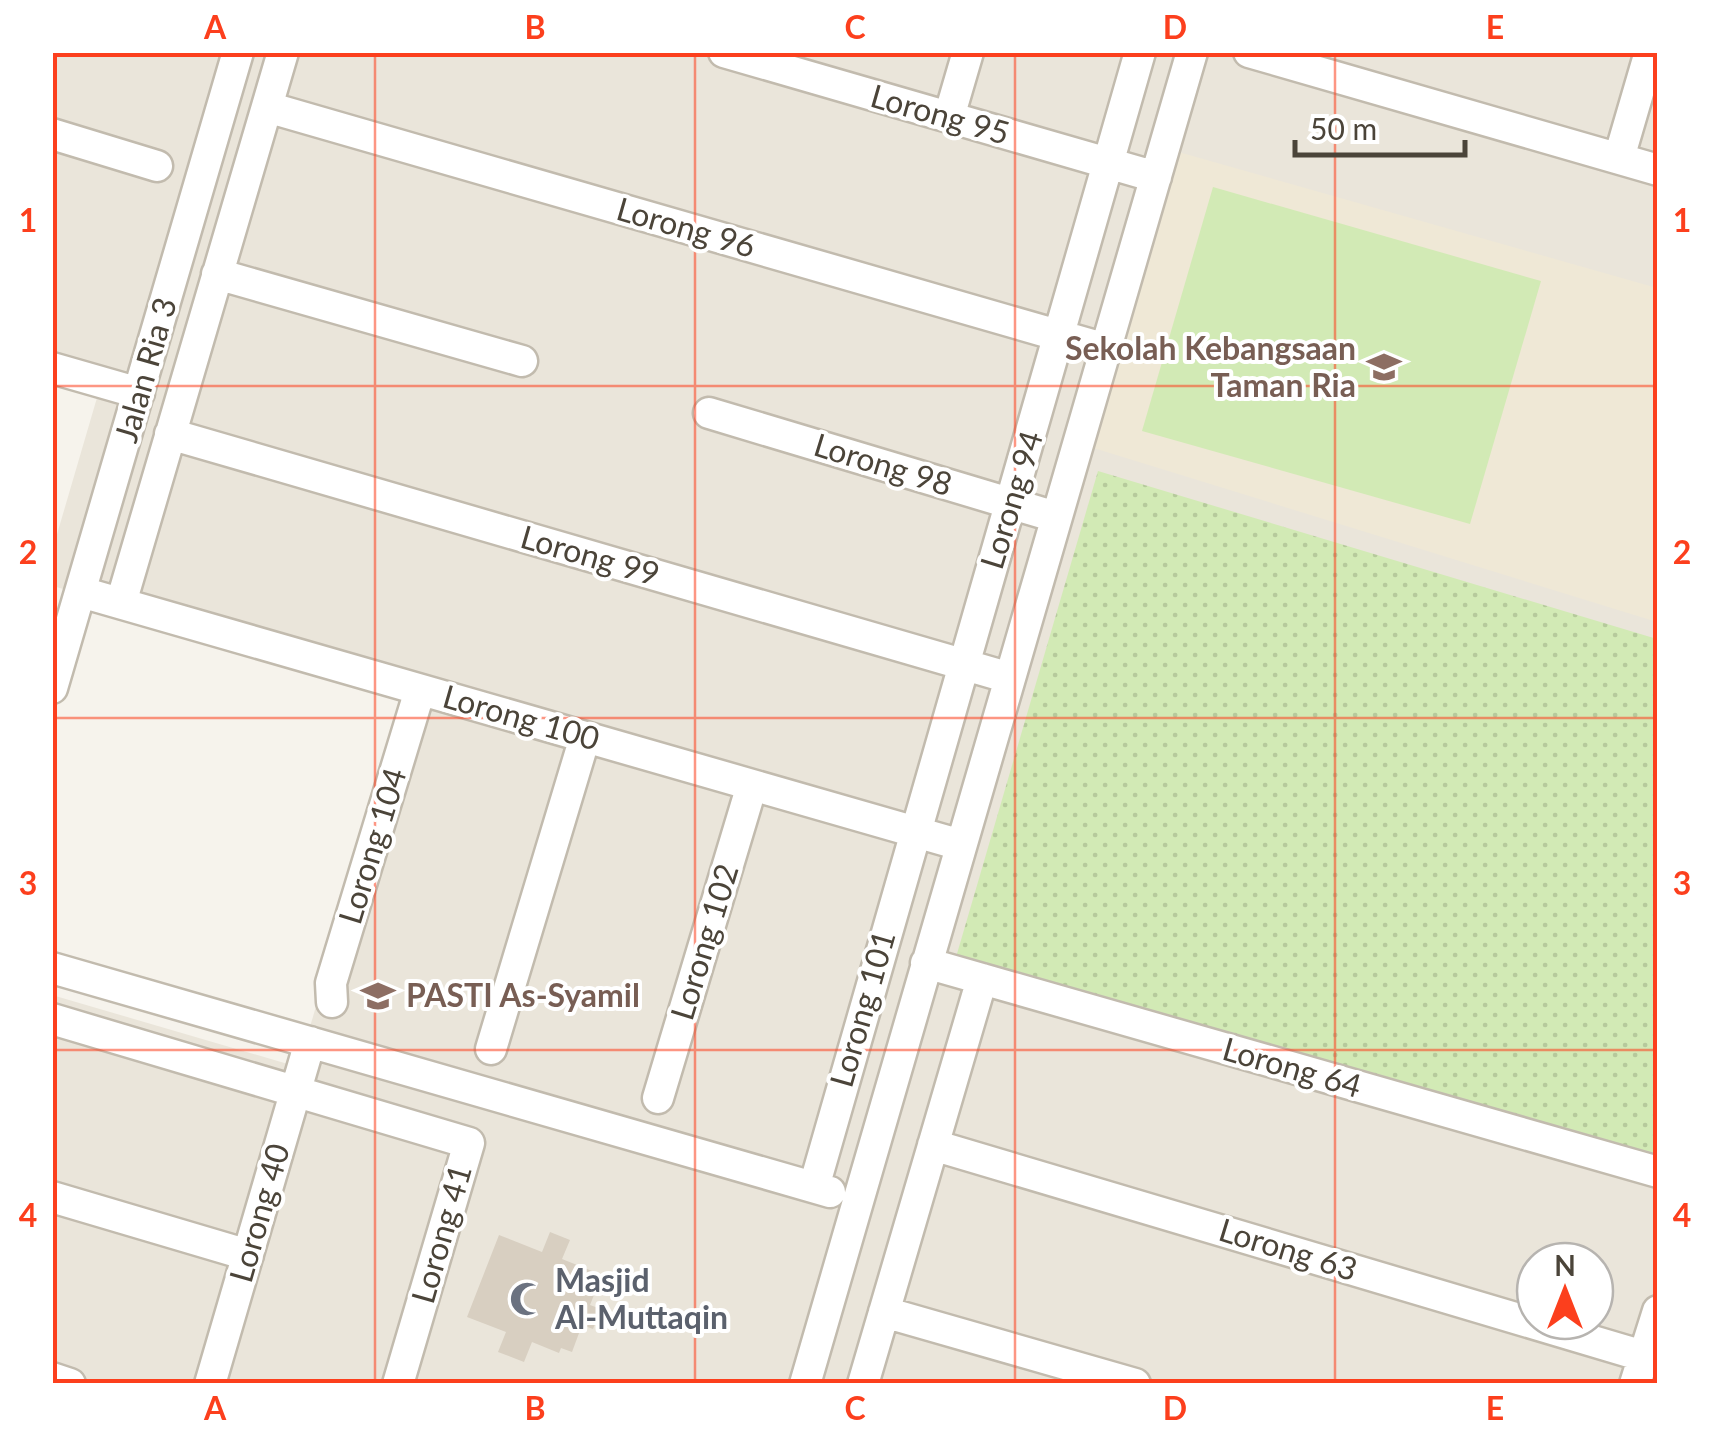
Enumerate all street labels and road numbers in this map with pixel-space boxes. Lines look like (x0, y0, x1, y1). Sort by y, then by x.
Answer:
street label: Lorong 95 (867, 75, 1014, 152)
street label: Lorong 96 (613, 188, 760, 265)
street label: Jalan Ria 3 (105, 293, 184, 446)
street label: Lorong 98 (810, 424, 957, 503)
street label: Lorong 94 (971, 426, 1050, 573)
street label: Lorong 99 (517, 516, 664, 593)
street label: Lorong 100 (439, 676, 604, 757)
street label: Lorong 104 (329, 763, 414, 928)
street label: Lorong 102 (661, 859, 746, 1024)
street label: Lorong 101 (821, 926, 902, 1091)
street label: Lorong 64 (1219, 1028, 1366, 1105)
street label: Lorong 40 (220, 1139, 297, 1286)
street label: Lorong 41 (402, 1160, 479, 1307)
street label: Lorong 63 (1215, 1209, 1362, 1288)

